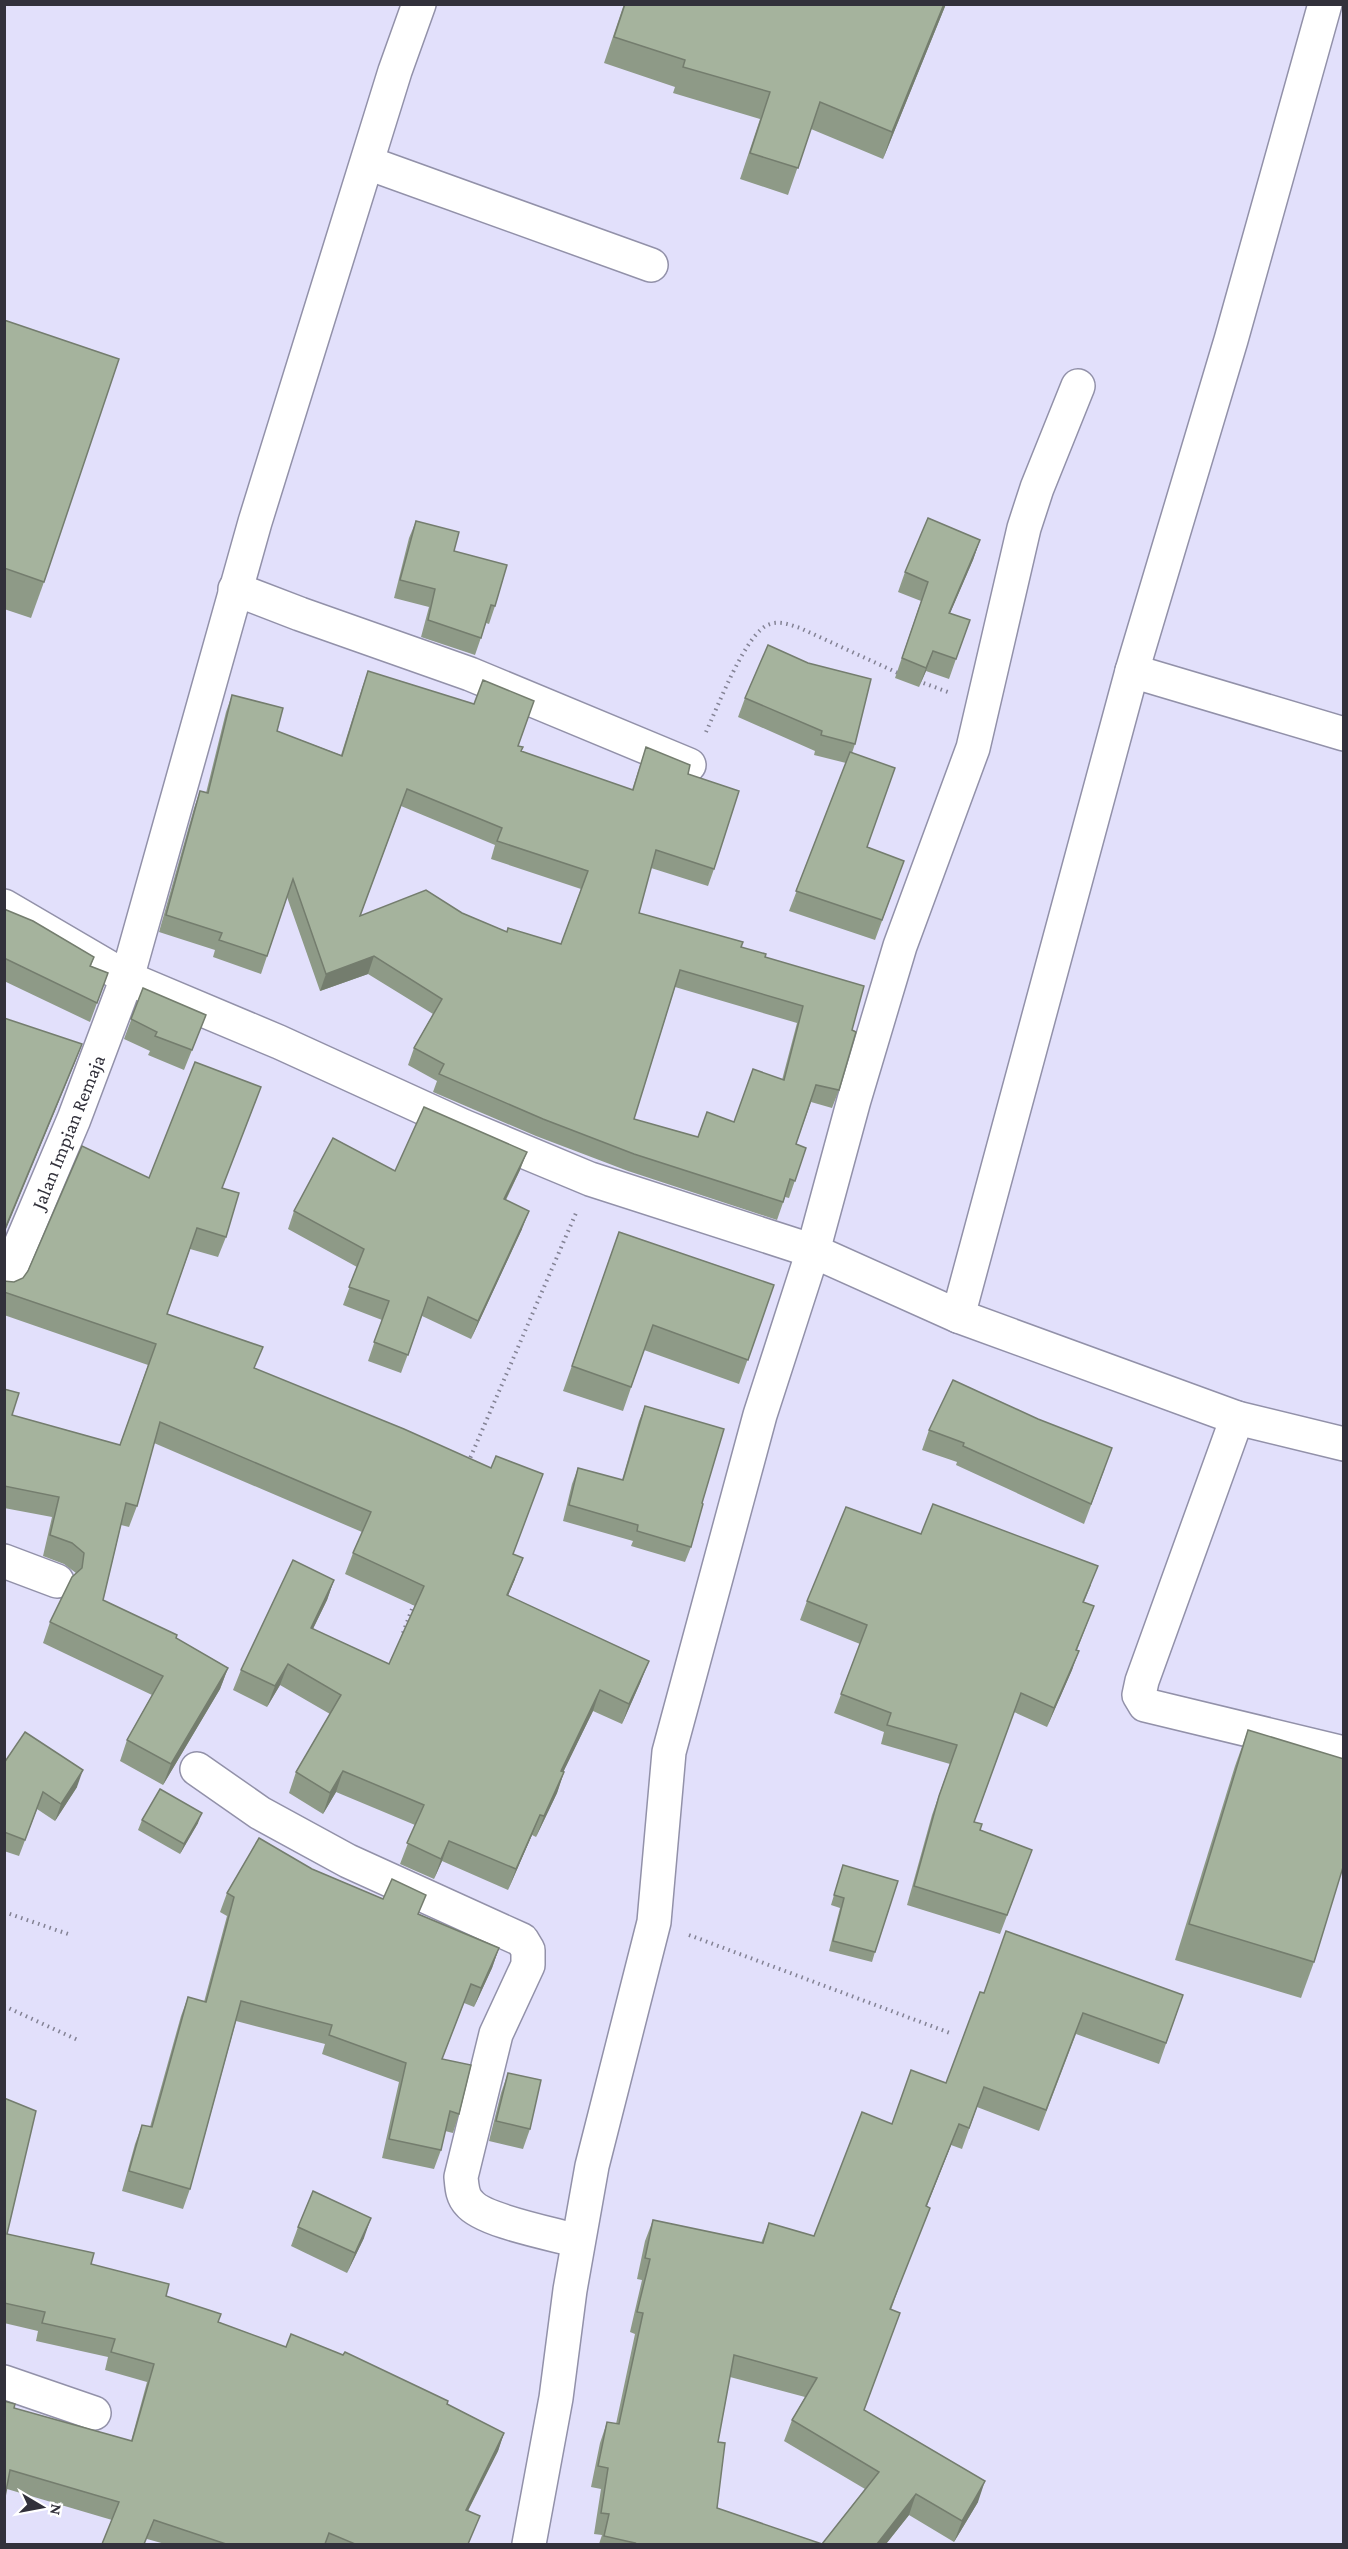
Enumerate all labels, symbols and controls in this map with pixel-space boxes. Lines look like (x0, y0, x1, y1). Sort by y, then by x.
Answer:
street label: Jalan Impian Remaja (26, 1051, 110, 1215)
north arrow (12, 2477, 72, 2537)
text: N (47, 2503, 66, 2516)

